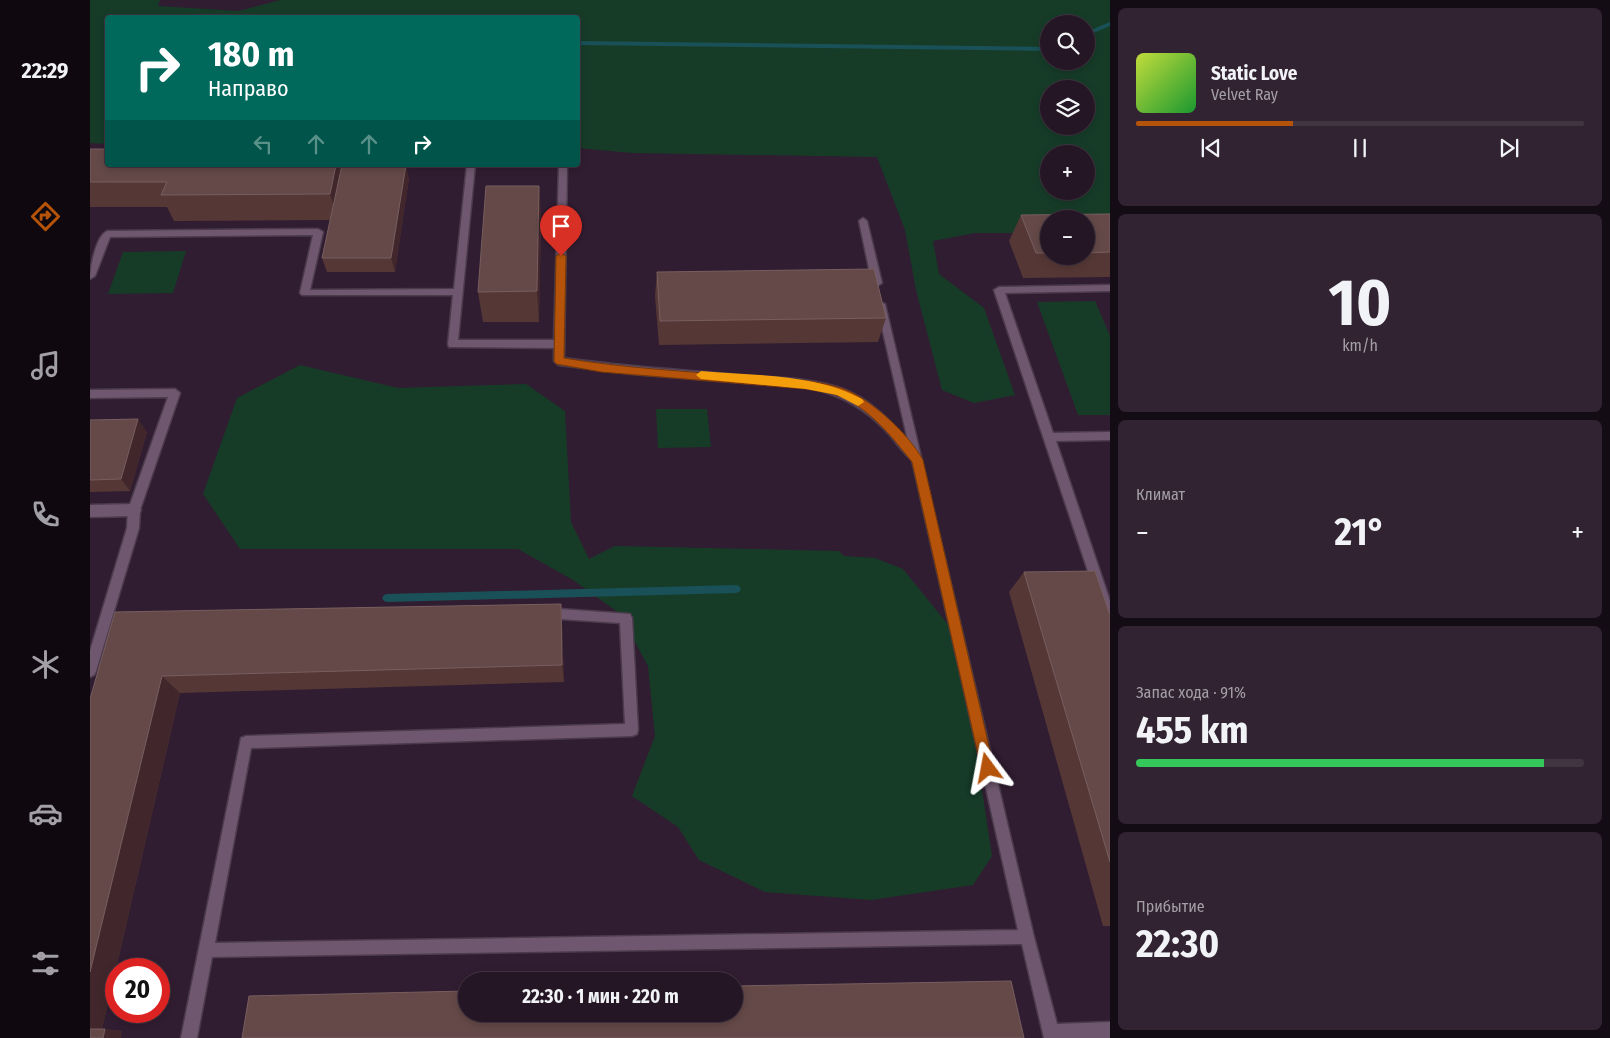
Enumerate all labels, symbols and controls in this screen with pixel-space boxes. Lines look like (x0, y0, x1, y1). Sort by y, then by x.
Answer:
map controls (1040, 15, 1095, 265)
button: search (1040, 15, 1095, 70)
text: 180 m (208, 33, 294, 75)
icon: right (125, 35, 190, 100)
text: 22:29 (22, 57, 68, 84)
text: Static Love (1211, 62, 1298, 85)
text: Направо (208, 75, 289, 102)
button: layers (1040, 80, 1095, 135)
text: Velvet Ray (1211, 85, 1278, 104)
icon: left (249, 130, 277, 158)
icon: ahead (302, 130, 330, 158)
icon: ahead (355, 130, 383, 158)
icon: right (408, 130, 436, 158)
icon: previous (1197, 134, 1225, 162)
icon: pause (1346, 134, 1374, 162)
icon: next (1495, 134, 1523, 162)
button: + (1040, 145, 1095, 200)
icon: directions (28, 199, 63, 234)
pin (540, 205, 582, 256)
button: − (1040, 210, 1095, 265)
icon: arrive (547, 212, 575, 240)
text: 10 (1329, 264, 1392, 342)
text: km/h (1342, 336, 1378, 355)
icon: music (28, 348, 63, 383)
text: Климат (1136, 485, 1185, 504)
icon: phone (28, 497, 63, 532)
text: 21° (1335, 509, 1385, 555)
text: − (1136, 516, 1149, 549)
text: + (1571, 516, 1584, 549)
icon: climate (28, 647, 63, 682)
text: Запас хода · 91% (1136, 683, 1246, 702)
text: 455 km (1136, 707, 1249, 753)
position arrow (961, 741, 1013, 793)
icon: car (28, 796, 63, 831)
text: Прибытие (1136, 897, 1205, 916)
text: 22:30 (1136, 921, 1219, 967)
icon: filters (28, 946, 63, 981)
speed limit sign: 20 (105, 958, 170, 1023)
text: 22:30 · 1 мин · 220 m (522, 985, 679, 1008)

